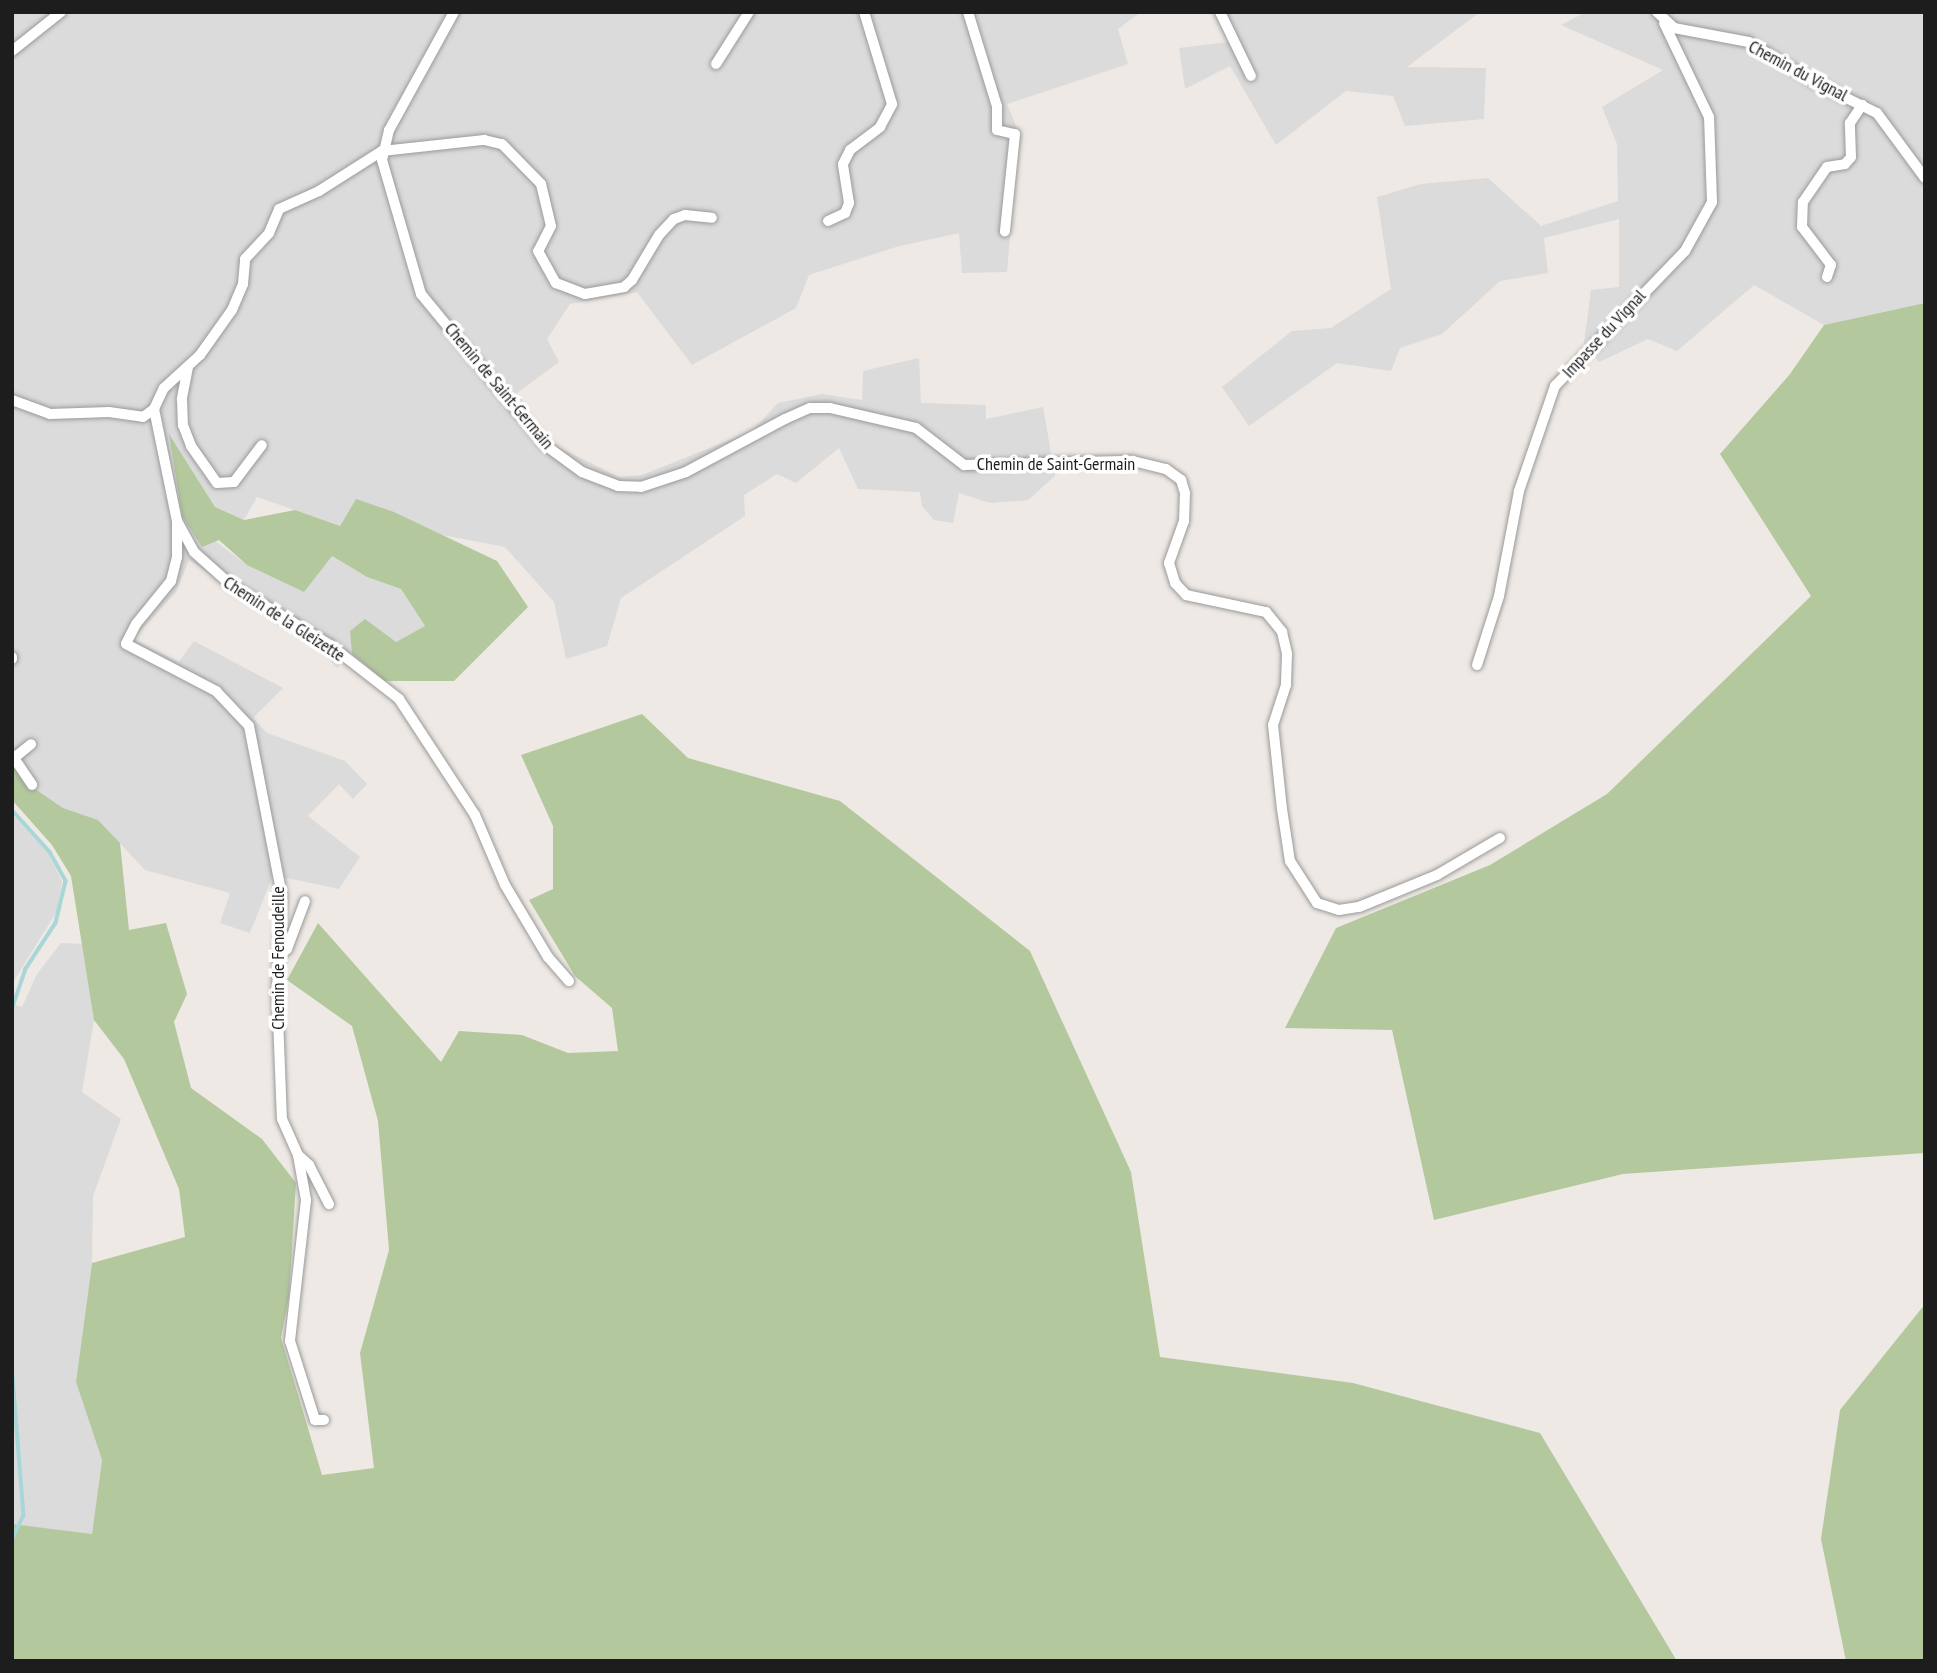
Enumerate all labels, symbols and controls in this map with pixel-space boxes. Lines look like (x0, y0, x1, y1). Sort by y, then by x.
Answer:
street label: Chemin du Vignal (1745, 36, 1851, 106)
street label: Impasse du Vignal (1558, 285, 1650, 383)
street label: Chemin de Saint-Germain (440, 318, 558, 454)
street label: Chemin de Saint-Germain (977, 453, 1135, 475)
street label: Chemin de la Gleizette (219, 572, 349, 666)
street label: Chemin de Fenoudeille (267, 886, 289, 1030)

